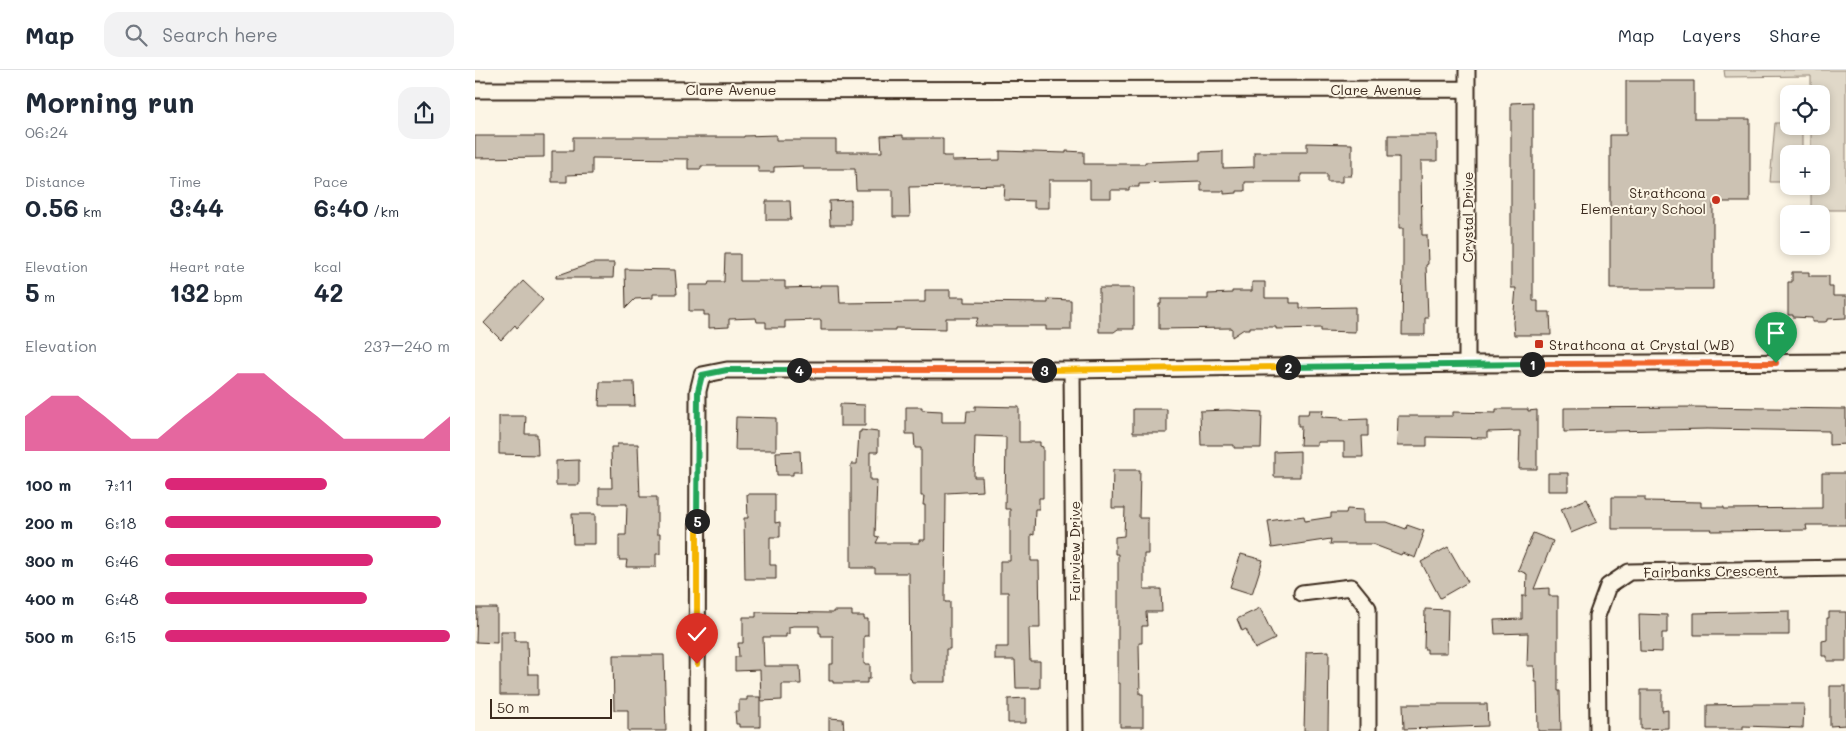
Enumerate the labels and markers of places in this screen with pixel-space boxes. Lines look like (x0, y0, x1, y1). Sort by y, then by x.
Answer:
place label: Strathcona Elementary School (1580, 183, 1706, 218)
marker: Strathcona Elementary School (1710, 194, 1722, 206)
pin (1755, 312, 1797, 363)
place label: Strathcona at Crystal (WB) (1549, 335, 1734, 354)
marker: Strathcona at Crystal (WB) (1533, 338, 1545, 350)
pin: 1 (1519, 352, 1545, 376)
pin: 2 (1275, 354, 1301, 380)
pin: 4 (787, 358, 811, 382)
pin: 3 (1031, 358, 1057, 382)
pin: 5 (685, 508, 709, 534)
pin (676, 613, 718, 664)

